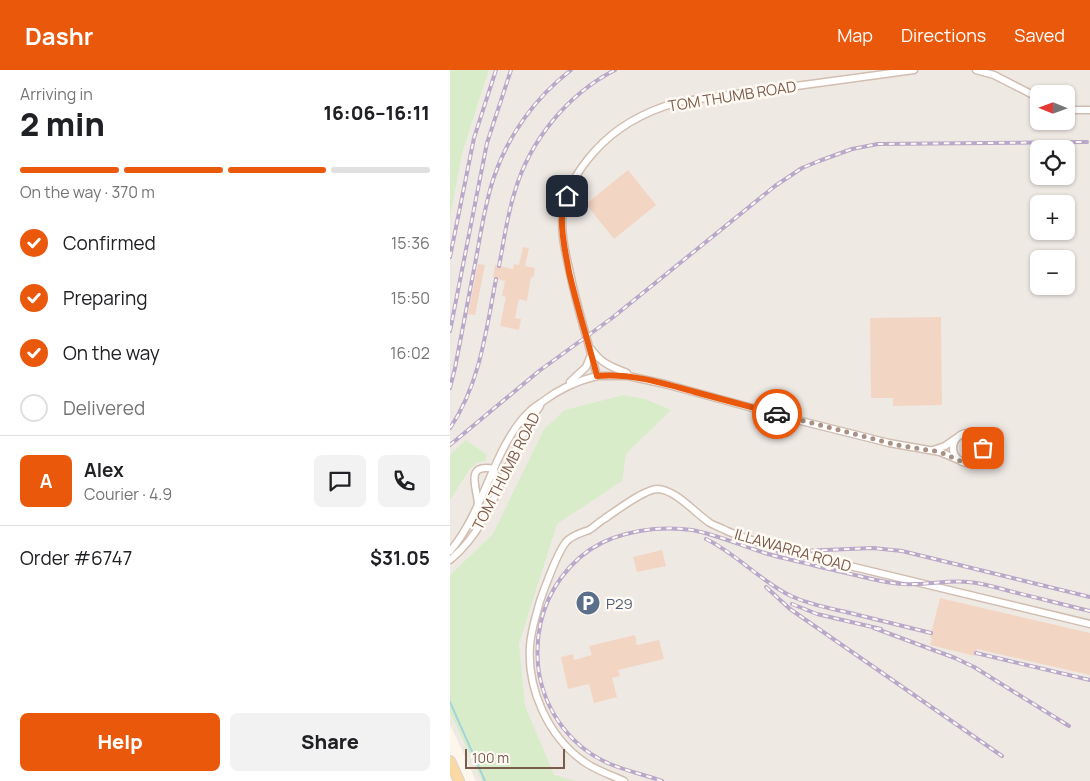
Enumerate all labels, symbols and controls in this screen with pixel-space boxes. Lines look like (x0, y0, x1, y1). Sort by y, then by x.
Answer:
text: Dashr (25, 19, 93, 52)
text: Map (837, 23, 873, 47)
text: Directions (901, 23, 986, 47)
text: Saved (1014, 23, 1065, 47)
street label: TOM THUMB ROAD (666, 75, 798, 117)
text: Arriving in (20, 83, 93, 105)
north arrow (1030, 85, 1075, 130)
map controls (1030, 85, 1075, 295)
text: 16:06–16:11 (323, 100, 430, 126)
text: 2 min (20, 102, 105, 146)
button: locate (1030, 140, 1075, 185)
pin (546, 175, 588, 217)
text: On the way · 370 m (20, 181, 155, 203)
icon: home (553, 182, 581, 210)
button: + (1030, 195, 1075, 240)
icon: check (20, 229, 48, 257)
text: Confirmed (63, 230, 156, 256)
text: 15:36 (391, 232, 430, 254)
button: − (1030, 250, 1075, 295)
icon: check (20, 284, 48, 312)
text: Preparing (63, 285, 148, 311)
text: 15:50 (391, 287, 430, 309)
icon: check (20, 339, 48, 367)
text: On the way (63, 340, 160, 366)
text: 16:02 (390, 342, 430, 364)
courier (752, 389, 802, 439)
text: Delivered (63, 395, 145, 421)
icon: car (763, 400, 791, 428)
street label: TOM THUMB ROAD (467, 409, 545, 533)
pin (962, 427, 1004, 469)
icon: bag (969, 434, 997, 462)
button: chat (314, 455, 366, 507)
button: phone (378, 455, 430, 507)
text: Alex (84, 457, 124, 483)
text: A (40, 468, 52, 494)
text: Courier · 4.9 (84, 483, 172, 505)
street label: ILLAWARRA ROAD (732, 523, 854, 577)
text: Order #6747 (20, 545, 132, 571)
text: $31.05 (370, 545, 430, 571)
parking icon: P29 (575, 590, 601, 616)
place label: P29 (606, 593, 633, 614)
button: Help (20, 713, 220, 771)
button: Share (230, 713, 430, 771)
scale bar (465, 746, 565, 769)
text: 100 m (472, 748, 509, 767)

